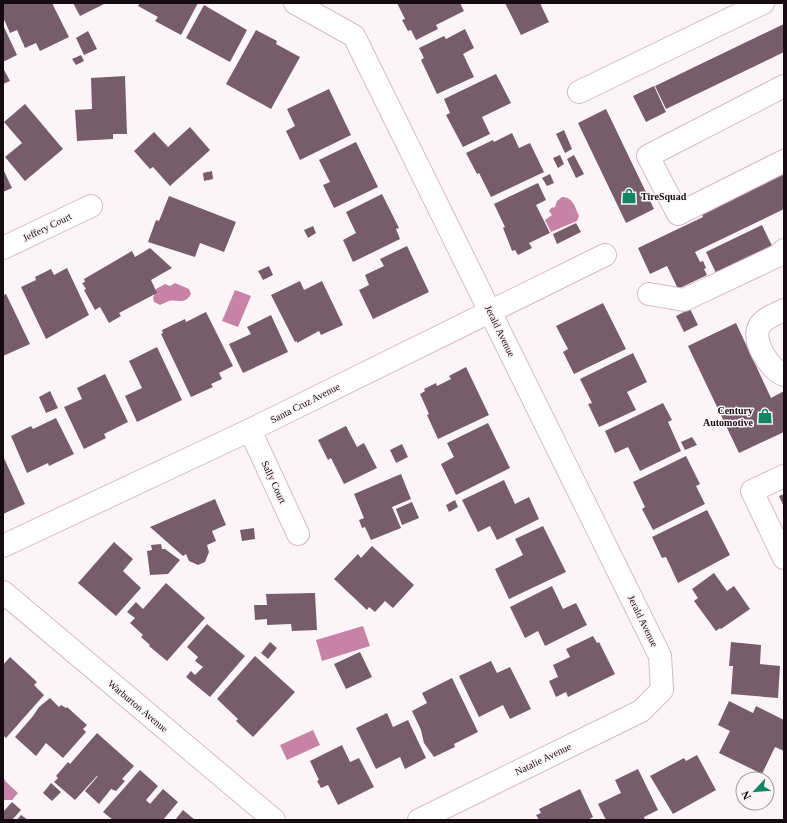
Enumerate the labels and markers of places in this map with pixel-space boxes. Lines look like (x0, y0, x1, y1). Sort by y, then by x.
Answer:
shop icon: TireSquad (620, 187, 638, 205)
place label: TireSquad (641, 191, 687, 202)
place label: Century Automotive (703, 405, 754, 428)
shop icon: Century Automotive (756, 407, 774, 425)

